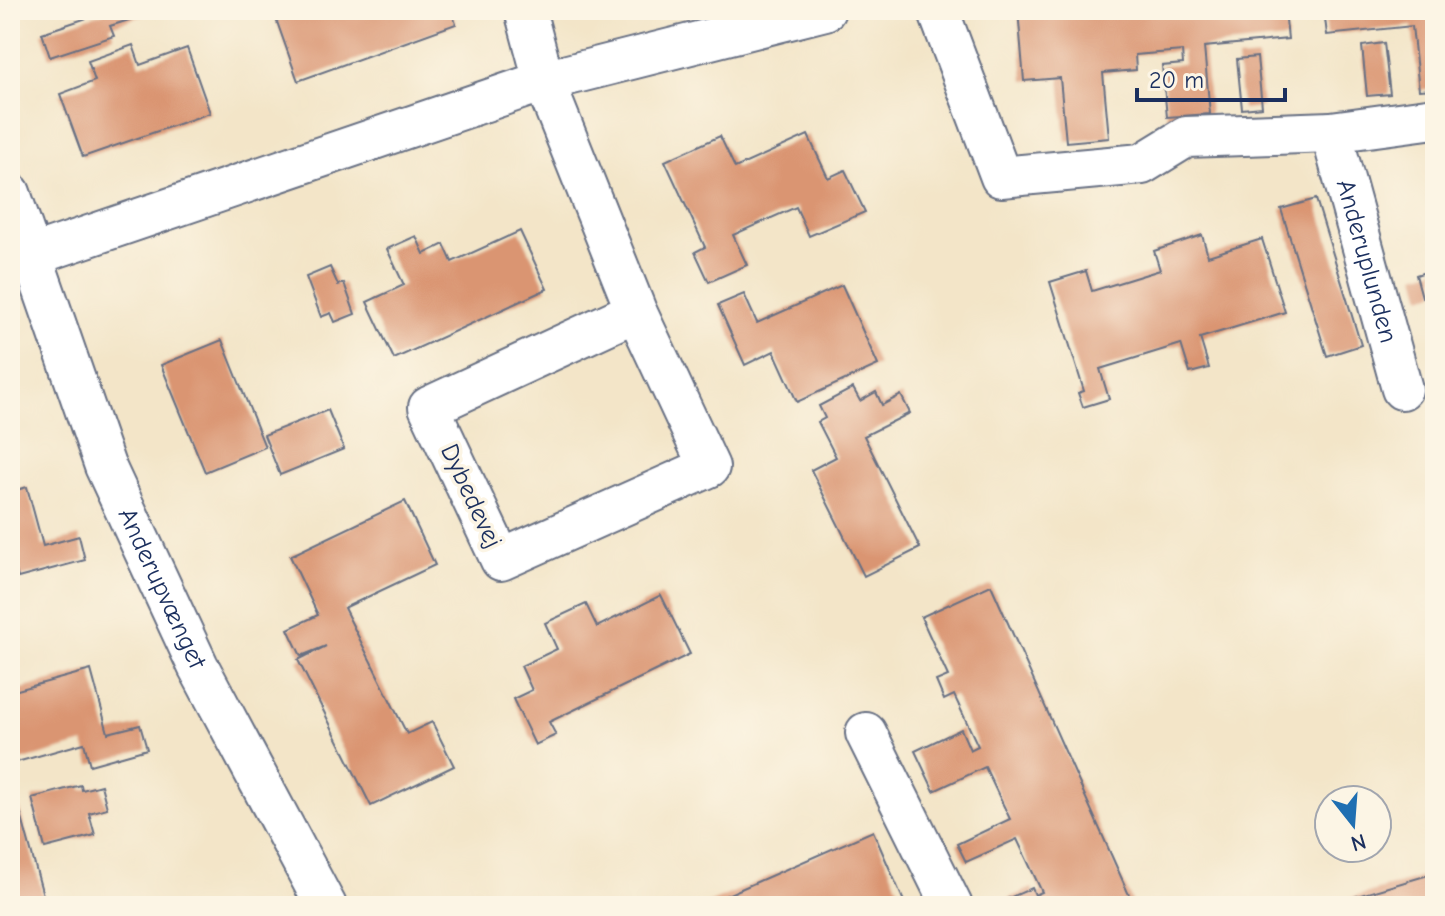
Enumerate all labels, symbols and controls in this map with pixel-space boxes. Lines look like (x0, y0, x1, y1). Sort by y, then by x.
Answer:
scale bar (1137, 52, 1285, 102)
text: 20 m (1149, 66, 1204, 94)
street label: Anderuplunden (1330, 176, 1404, 346)
street label: Dybedevej (434, 439, 508, 553)
street label: Anderupvænget (112, 503, 213, 675)
north arrow (1313, 784, 1393, 864)
text: N (1348, 828, 1369, 857)

